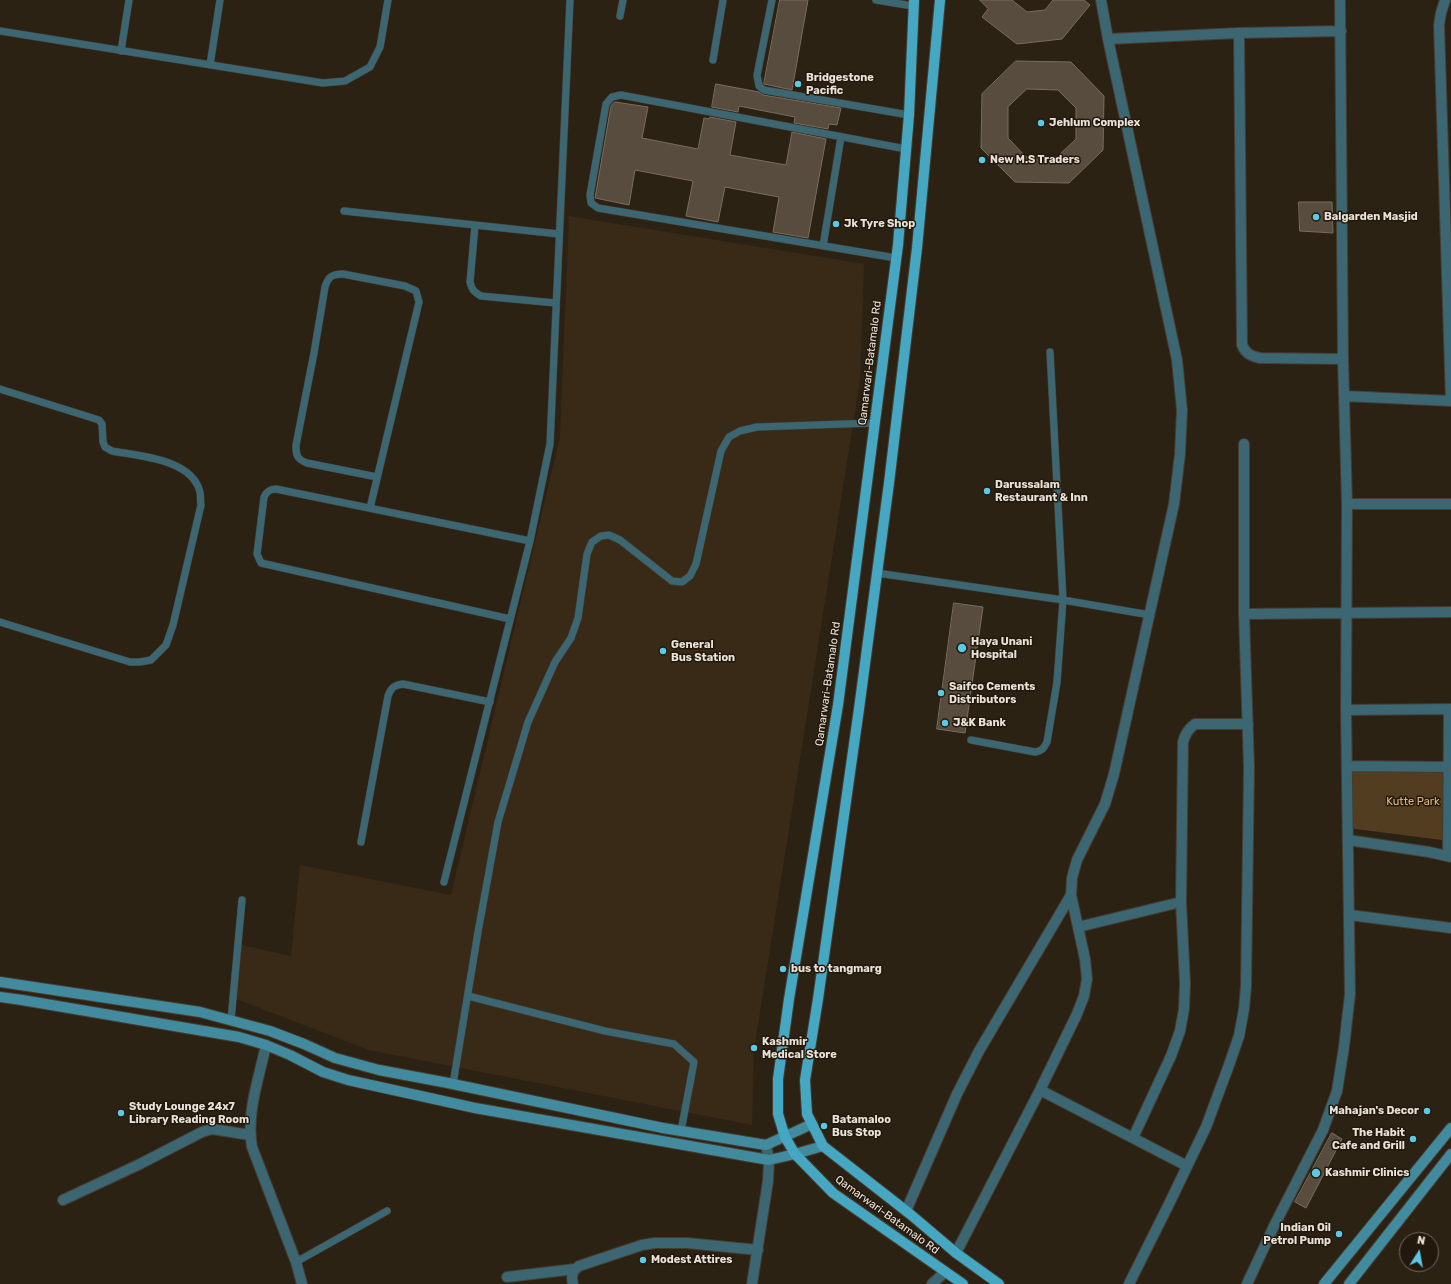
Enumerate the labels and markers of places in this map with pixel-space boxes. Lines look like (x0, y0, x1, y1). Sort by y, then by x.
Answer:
place label: Bridgestone Pacific (806, 71, 874, 97)
marker: Bridgestone Pacific (793, 79, 803, 89)
place label: Jehlum Complex (1049, 116, 1140, 130)
marker: Jehlum Complex (1036, 118, 1046, 128)
place label: New M.S Traders (990, 153, 1080, 167)
marker: New M.S Traders (977, 155, 987, 165)
place label: Balgarden Masjid (1324, 210, 1418, 224)
marker: Balgarden Masjid (1311, 212, 1321, 222)
place label: Jk Tyre Shop (844, 217, 915, 231)
marker: Jk Tyre Shop (831, 219, 841, 229)
place label: Darussalam Restaurant & Inn (995, 478, 1088, 504)
marker: Darussalam Restaurant & Inn (982, 486, 992, 496)
place label: Haya Unani Hospital (971, 635, 1032, 661)
place label: General Bus Station (671, 638, 735, 664)
marker: Haya Unani Hospital (956, 642, 968, 654)
marker: General Bus Station (658, 646, 668, 656)
place label: Saifco Cements Distributors (949, 680, 1035, 706)
marker: Saifco Cements Distributors (936, 688, 946, 698)
place label: J&K Bank (953, 716, 1006, 730)
marker: J&K Bank (940, 718, 950, 728)
place label: bus to tangmarg (791, 962, 882, 976)
marker: bus to tangmarg (778, 964, 788, 974)
place label: Kashmir Medical Store (762, 1035, 837, 1061)
marker: Kashmir Medical Store (749, 1043, 759, 1053)
place label: Study Lounge 24x7 Library Reading Room (129, 1100, 249, 1126)
place label: Mahajan's Decor (1329, 1104, 1419, 1118)
marker: Mahajan's Decor (1422, 1106, 1432, 1116)
marker: Study Lounge 24x7 Library Reading Room (116, 1108, 126, 1118)
place label: Batamaloo Bus Stop (832, 1113, 891, 1139)
marker: Batamaloo Bus Stop (819, 1121, 829, 1131)
place label: The Habit Cafe and Grill (1332, 1126, 1405, 1152)
marker: The Habit Cafe and Grill (1408, 1134, 1418, 1144)
place label: Kashmir Clinics (1325, 1166, 1409, 1180)
marker: Kashmir Clinics (1310, 1167, 1322, 1179)
place label: Indian Oil Petrol Pump (1263, 1221, 1331, 1247)
marker: Indian Oil Petrol Pump (1334, 1229, 1344, 1239)
place label: Modest Attires (651, 1253, 732, 1267)
marker: Modest Attires (638, 1255, 648, 1265)

